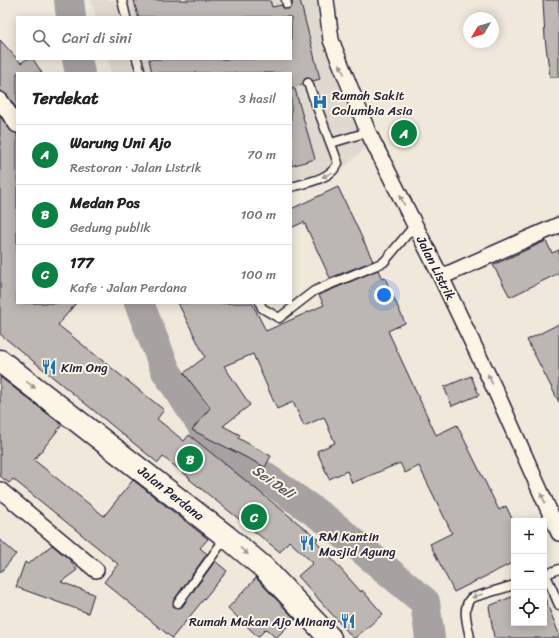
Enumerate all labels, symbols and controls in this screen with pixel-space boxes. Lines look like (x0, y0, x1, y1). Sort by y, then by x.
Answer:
north arrow (463, 12, 499, 48)
search box (16, 16, 292, 60)
text: Cari di sini (62, 25, 132, 51)
icon: search (30, 27, 52, 49)
one-way arrow (339, 62, 345, 74)
text: Terdekat (32, 83, 98, 113)
place label: Rumah Sakit Columbia Asia (332, 84, 413, 122)
text: 3 hasil (239, 87, 276, 110)
hospital icon: Rumah Sakit Columbia Asia (311, 93, 329, 111)
pin: A (391, 118, 417, 148)
text: Warung Uni Ajo (70, 130, 171, 156)
text: A (41, 143, 49, 166)
text: 70 m (247, 143, 276, 166)
text: Restoran · Jalan Listrik (70, 156, 202, 179)
one-way arrow (321, 172, 333, 178)
text: Medan Pos (70, 190, 140, 216)
one-way arrow (398, 194, 405, 205)
text: B (41, 203, 49, 226)
text: 100 m (241, 203, 276, 226)
text: Gedung publik (70, 216, 151, 239)
street label: Jalan Listrik (409, 231, 462, 304)
text: 177 (70, 250, 94, 276)
text: C (41, 263, 49, 286)
text: 100 m (241, 263, 276, 286)
text: Kafe · Jalan Perdana (70, 276, 187, 299)
your location (374, 285, 394, 305)
place label: Kim Ong (61, 356, 108, 379)
restaurant icon: Kim Ong (40, 358, 58, 376)
one-way arrow (487, 374, 493, 385)
one-way arrow (25, 381, 36, 389)
pin: B (177, 444, 203, 474)
water label: Sei Deli (247, 458, 302, 507)
street label: Jalan Perdana (132, 459, 210, 527)
one-way arrow (540, 492, 546, 503)
pin: C (241, 502, 267, 532)
map controls (511, 518, 547, 626)
button: + (511, 518, 547, 554)
place label: RM Kantin Masjid Agung (319, 525, 396, 563)
restaurant icon: RM Kantin Masjid Agung (298, 534, 316, 552)
one-way arrow (239, 546, 248, 555)
button: − (511, 554, 547, 590)
button: locate (511, 590, 547, 626)
one-way arrow (470, 593, 482, 599)
place label: Rumah Makan Ajo Minang (189, 610, 336, 633)
restaurant icon: Rumah Makan Ajo Minang (339, 612, 357, 630)

